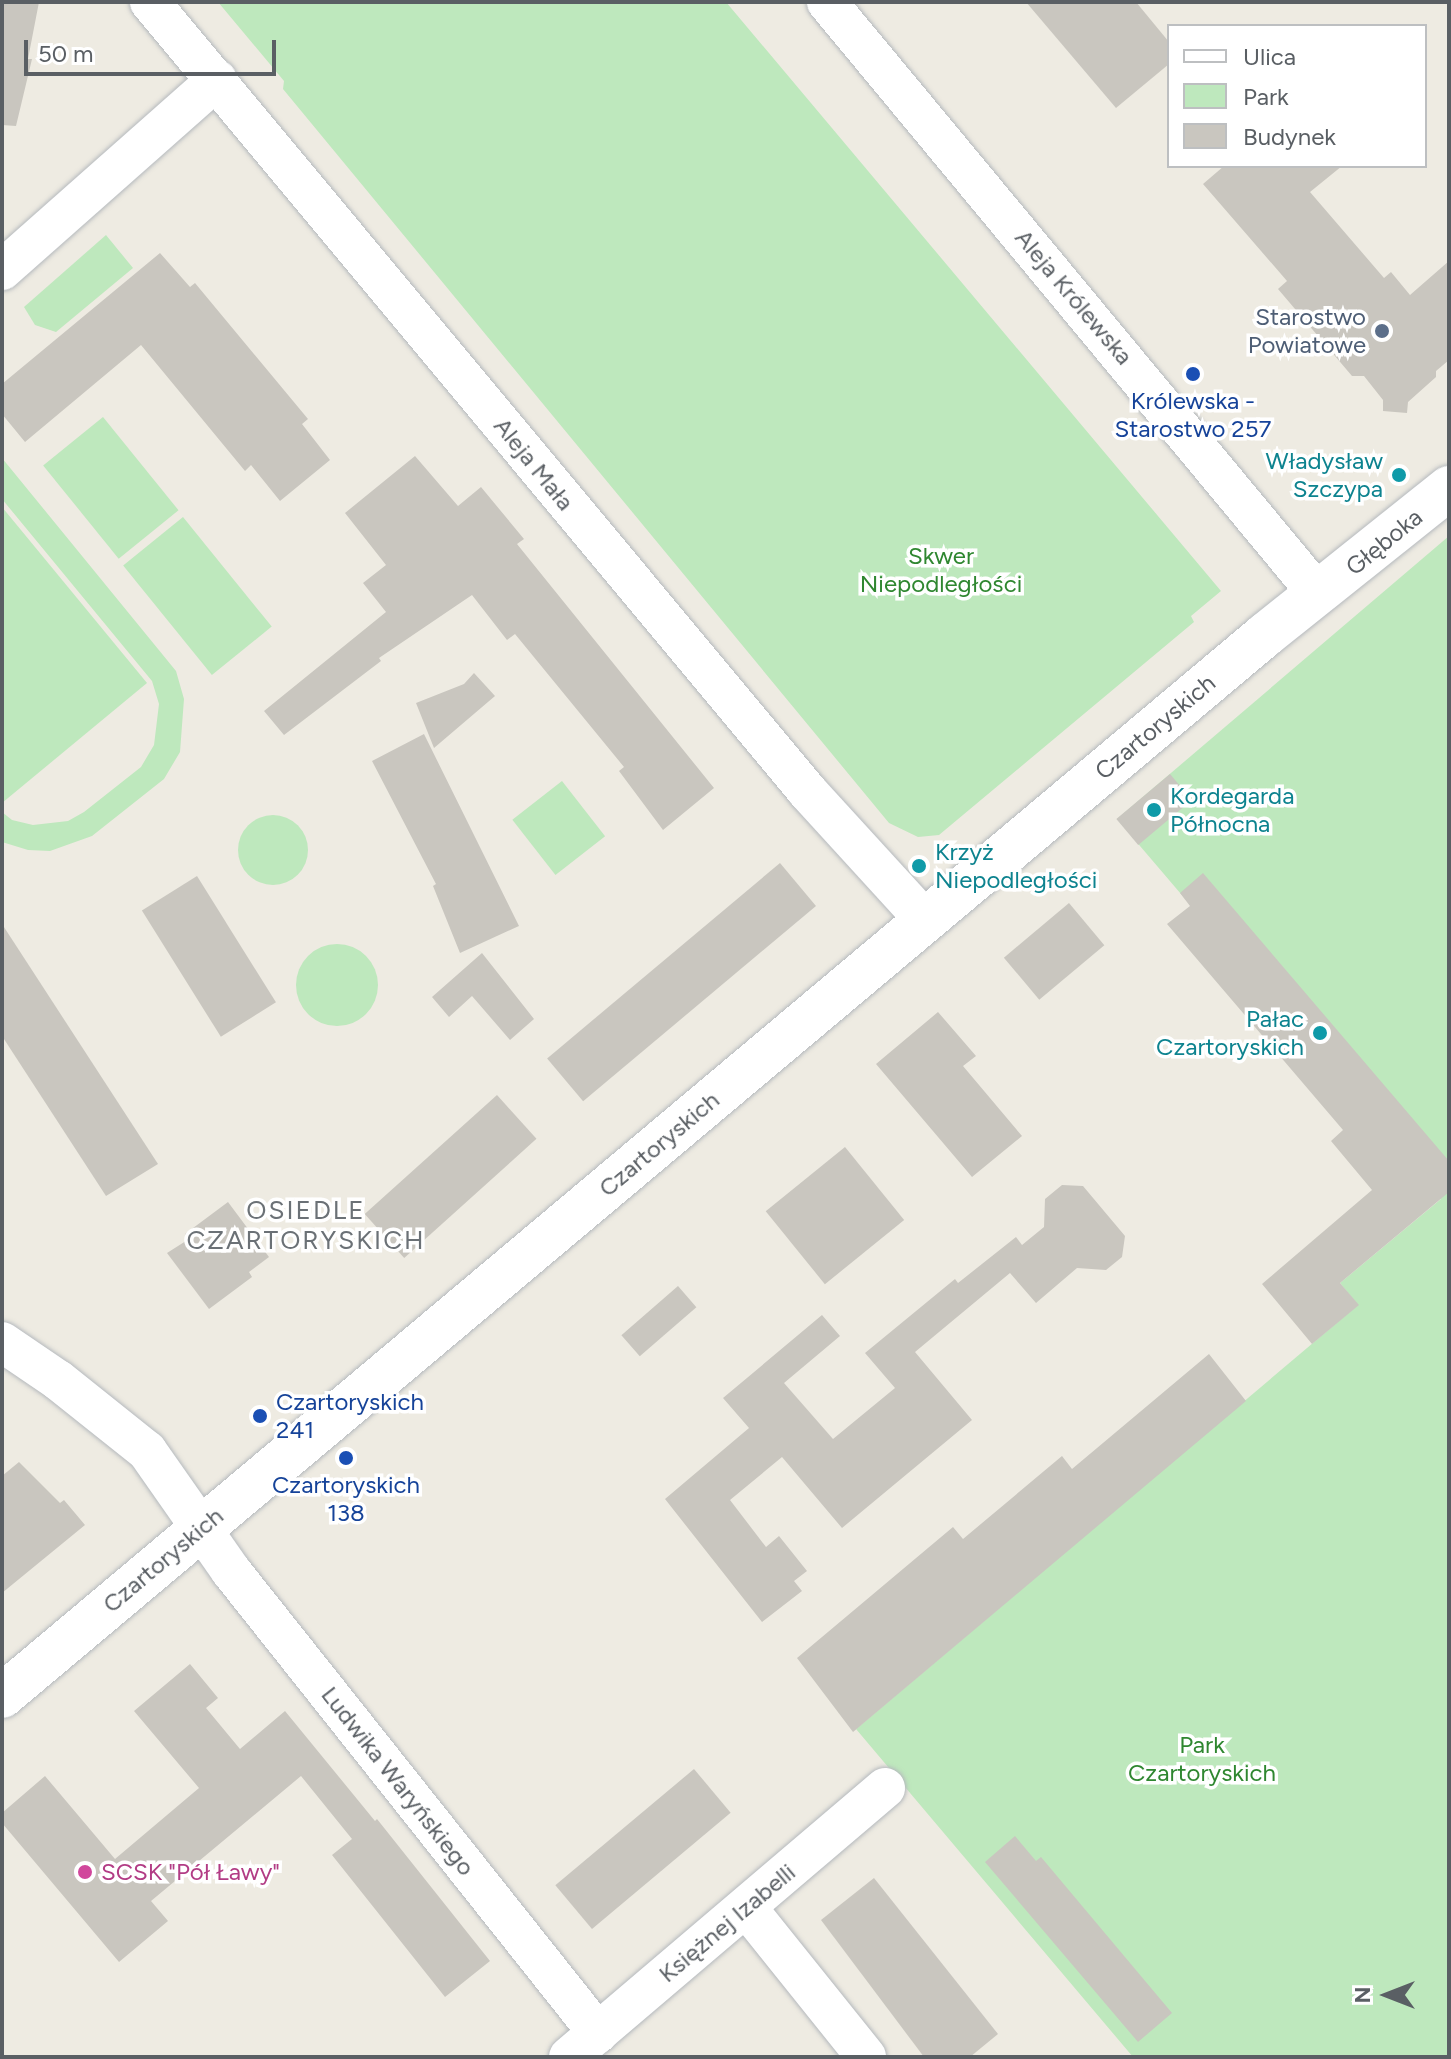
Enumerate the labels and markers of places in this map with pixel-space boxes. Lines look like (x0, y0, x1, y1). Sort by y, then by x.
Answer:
place label: Starostwo Powiatowe (1248, 303, 1366, 359)
marker: Starostwo Powiatowe (1373, 322, 1391, 340)
marker: Królewska - Starostwo 257 (1184, 365, 1202, 383)
place label: Królewska - Starostwo 257 (1115, 387, 1271, 443)
place label: Władysław Szczypa (1265, 447, 1383, 503)
marker: Władysław Szczypa (1390, 466, 1408, 484)
place label: Kordegarda Północna (1170, 782, 1294, 838)
marker: Kordegarda Północna (1145, 801, 1163, 819)
place label: Krzyż Niepodległości (935, 838, 1097, 894)
marker: Krzyż Niepodległości (910, 857, 928, 875)
place label: Pałac Czartoryskich (1156, 1005, 1304, 1061)
marker: Pałac Czartoryskich (1311, 1024, 1329, 1042)
place label: Czartoryskich 241 (276, 1388, 424, 1444)
marker: Czartoryskich 241 (251, 1407, 269, 1425)
marker: Czartoryskich 138 (337, 1449, 355, 1467)
place label: Czartoryskich 138 (272, 1471, 420, 1527)
place label: SCSK "Pół Ławy" (101, 1858, 280, 1886)
marker: SCSK "Pół Ławy" (76, 1863, 94, 1881)

